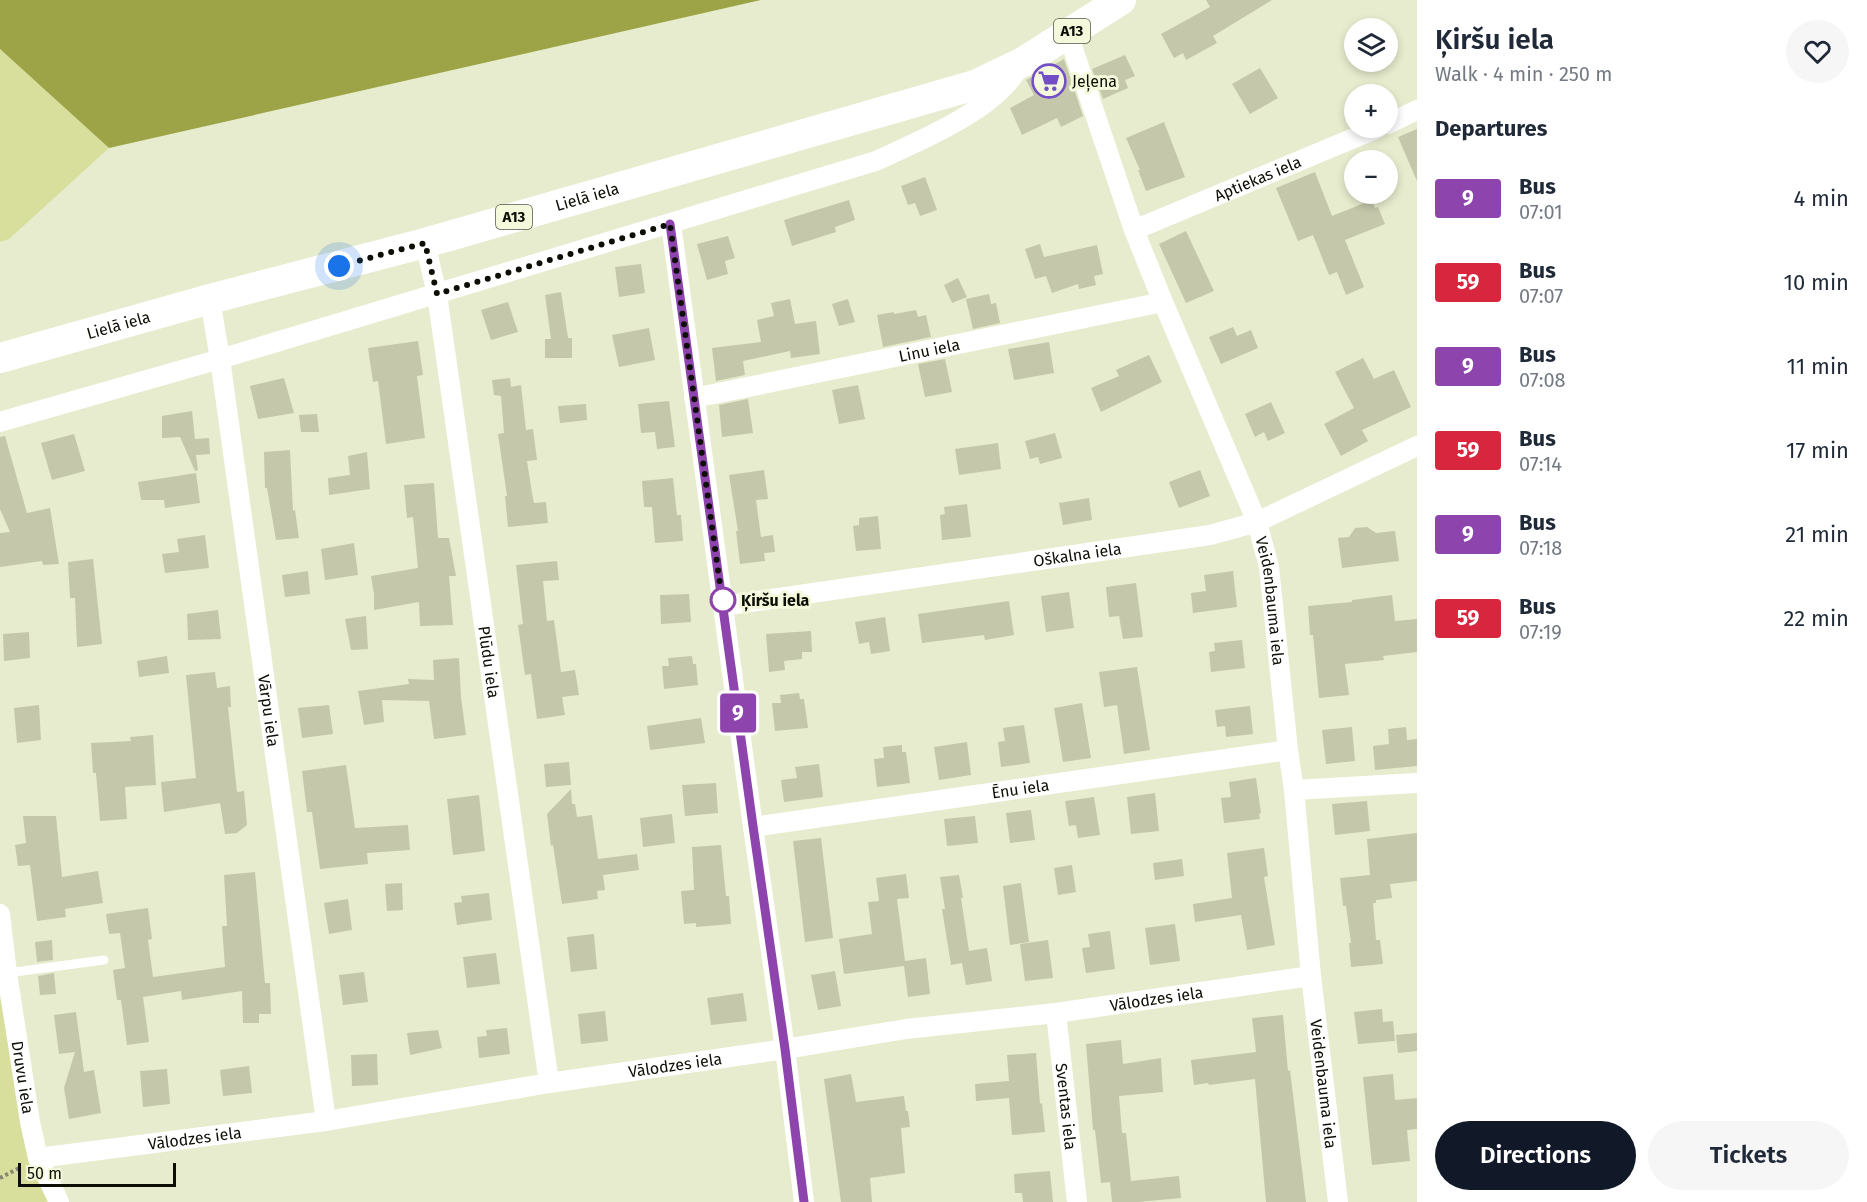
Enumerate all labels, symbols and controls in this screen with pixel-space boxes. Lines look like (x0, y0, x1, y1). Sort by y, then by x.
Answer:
map controls (1344, 18, 1398, 204)
button: layers (1344, 18, 1398, 72)
road number: A13 (1054, 19, 1090, 43)
button: heart (1786, 20, 1849, 83)
text: Ķiršu iela (1435, 23, 1554, 56)
text: Walk · 4 min · 250 m (1435, 62, 1612, 86)
supermarket icon: Jeļena (1031, 63, 1067, 99)
place label: Jeļena (1072, 72, 1117, 92)
button: + (1344, 84, 1398, 138)
text: Departures (1435, 115, 1547, 142)
button: − (1344, 150, 1398, 204)
street label: Aptiekas iela (1211, 152, 1304, 205)
text: Bus (1519, 173, 1556, 200)
street label: Lielā iela (553, 178, 621, 215)
text: 9 (1462, 185, 1474, 211)
text: 4 min (1794, 185, 1849, 212)
text: 07:01 (1519, 200, 1563, 224)
road number: A13 (496, 205, 532, 229)
your location (324, 251, 354, 281)
text: Bus (1519, 257, 1556, 284)
text: 59 (1457, 269, 1479, 295)
text: 10 min (1783, 269, 1849, 296)
text: 07:07 (1519, 284, 1563, 308)
street label: Lielā iela (84, 307, 152, 343)
street label: Linu iela (897, 334, 961, 365)
text: Bus (1519, 341, 1556, 368)
text: 9 (1462, 353, 1474, 379)
text: 11 min (1786, 353, 1849, 380)
text: 07:08 (1519, 368, 1566, 392)
text: Bus (1519, 425, 1556, 452)
text: 59 (1457, 437, 1479, 463)
text: 17 min (1786, 437, 1849, 464)
text: 07:14 (1519, 452, 1562, 476)
text: Bus (1519, 509, 1556, 536)
text: 9 (1462, 521, 1474, 547)
text: 21 min (1785, 521, 1849, 548)
street label: Veidenbauma iela (1252, 534, 1289, 666)
text: 07:18 (1519, 536, 1562, 560)
street label: Oškalna iela (1032, 539, 1123, 570)
marker: Ķiršu iela (710, 587, 736, 613)
place label: Ķiršu iela (741, 591, 810, 612)
text: Bus (1519, 593, 1556, 620)
text: 59 (1457, 605, 1479, 631)
text: 22 min (1783, 605, 1849, 632)
text: 07:19 (1519, 620, 1562, 644)
street label: Plūdu iela (475, 625, 504, 699)
street label: Vārpu iela (255, 673, 283, 748)
line badge: 9 (718, 694, 758, 732)
text: 9 (732, 700, 744, 726)
street label: Ēnu iela (990, 775, 1050, 802)
street label: Vālodzes iela (1108, 982, 1204, 1015)
street label: Veidenbauma iela (1307, 1018, 1341, 1150)
street label: Druvu iela (8, 1039, 38, 1115)
street label: Vālodzes iela (627, 1049, 723, 1081)
street label: Sventas iela (1052, 1062, 1081, 1151)
button: Directions (1435, 1121, 1636, 1190)
button: Tickets (1648, 1121, 1849, 1190)
street label: Vālodzes iela (147, 1122, 243, 1153)
scale bar (18, 1160, 176, 1188)
text: 50 m (27, 1164, 62, 1183)

